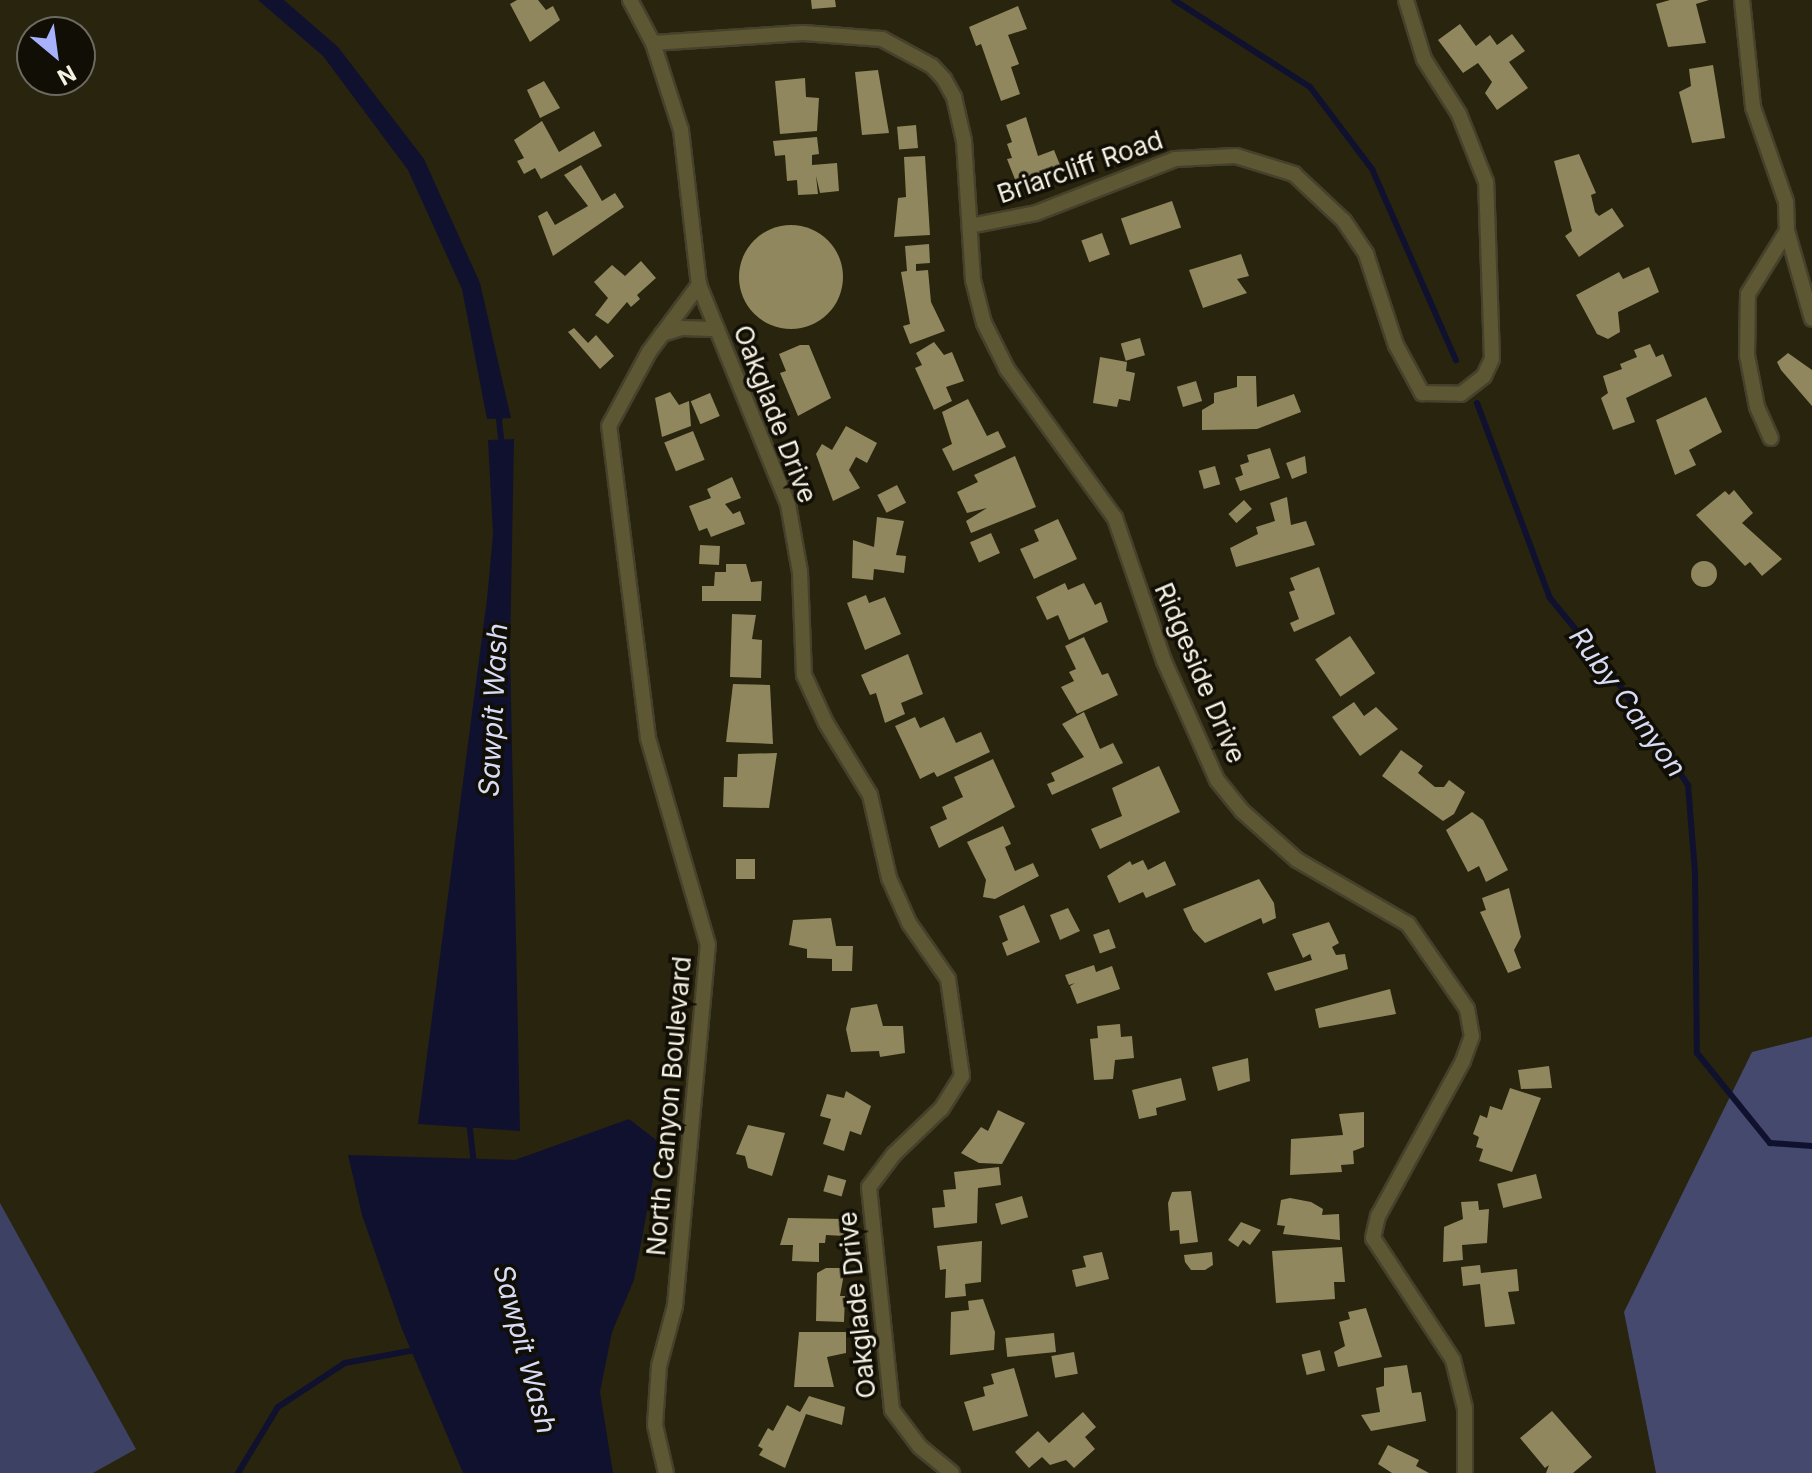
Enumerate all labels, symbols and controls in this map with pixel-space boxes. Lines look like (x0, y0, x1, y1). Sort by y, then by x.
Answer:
north arrow (16, 16, 96, 96)
text: N (53, 60, 80, 91)
street label: Briarcliff Road (993, 124, 1167, 210)
street label: Oakglade Drive (727, 321, 823, 507)
street label: Ridgeside Drive (1148, 578, 1252, 768)
water label: Ruby Canyon (1562, 620, 1694, 784)
water label: Sawpit Wash (472, 622, 514, 798)
street label: North Canyon Boulevard (640, 955, 698, 1257)
street label: Oakglade Drive (832, 1210, 882, 1400)
water label: Sawpit Wash (486, 1261, 564, 1437)

